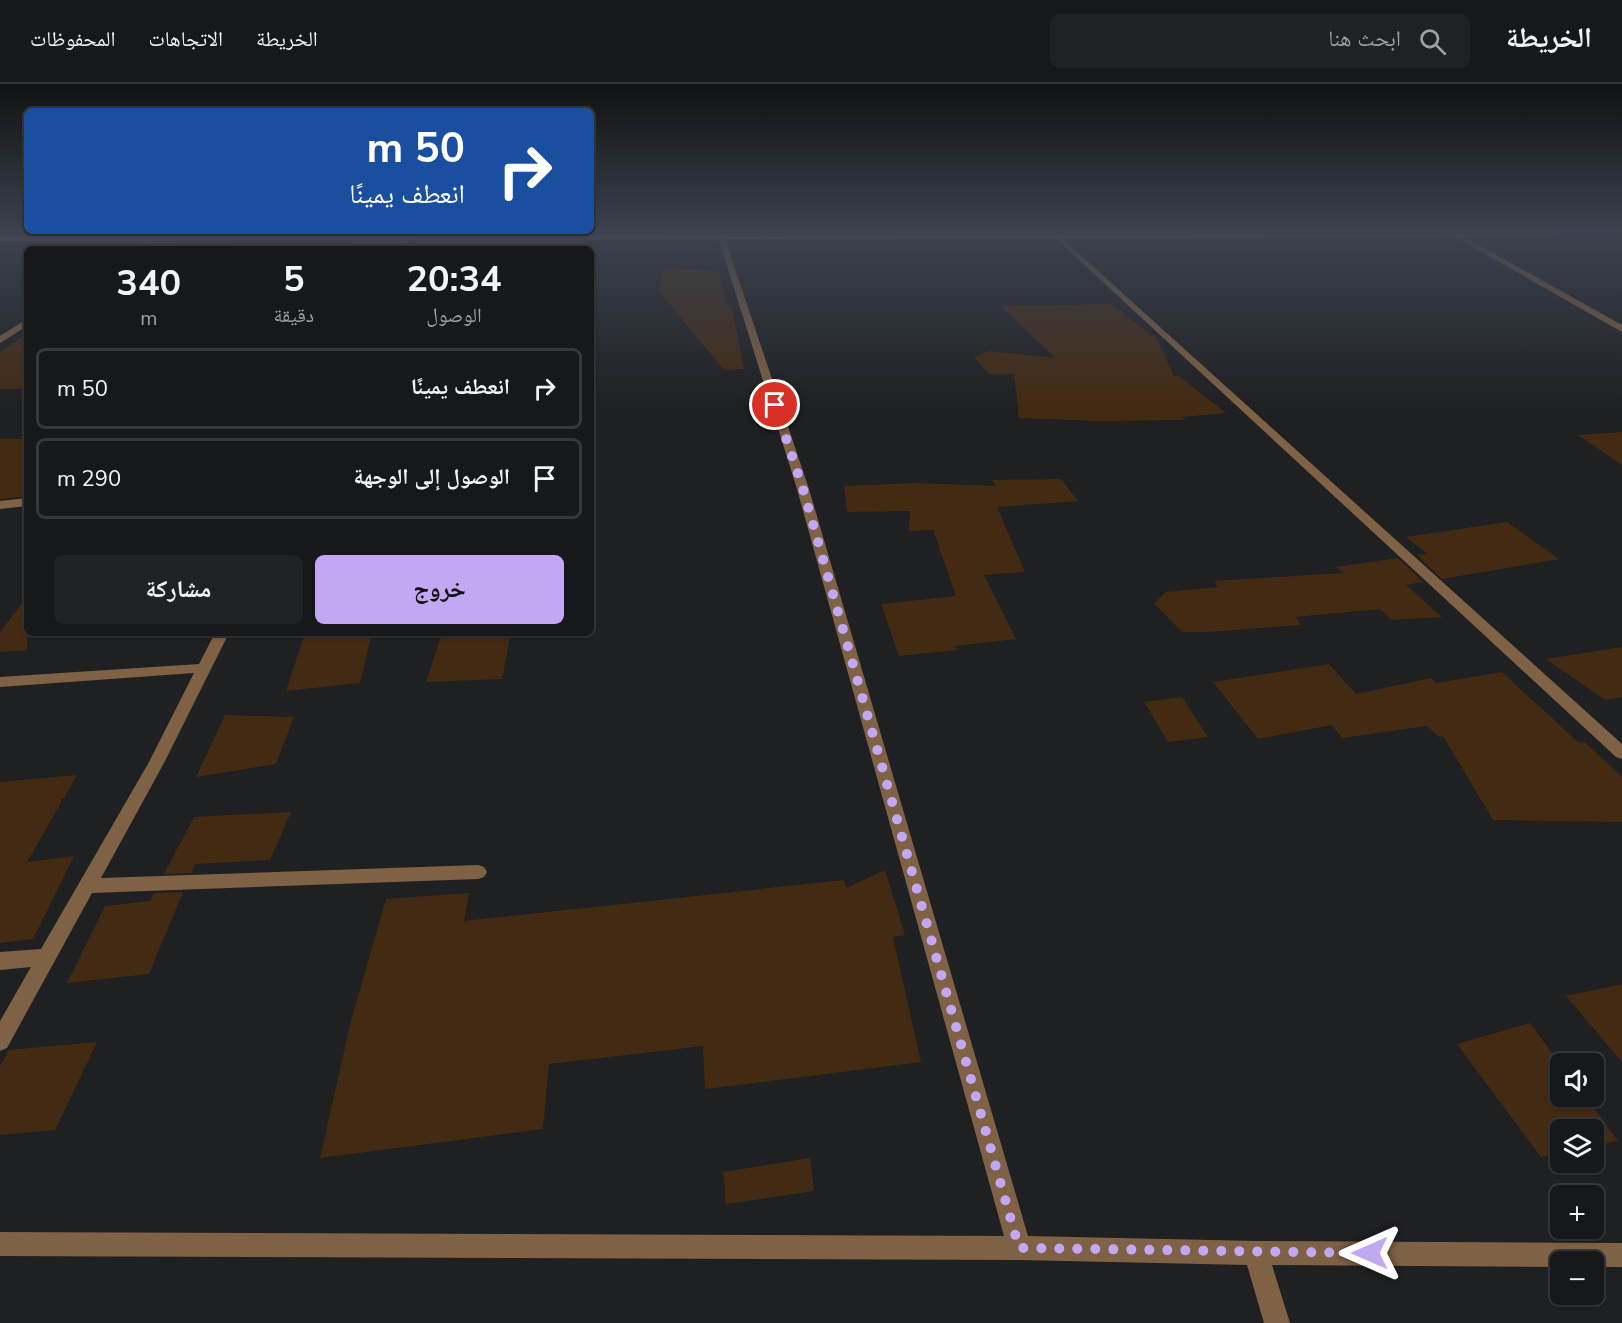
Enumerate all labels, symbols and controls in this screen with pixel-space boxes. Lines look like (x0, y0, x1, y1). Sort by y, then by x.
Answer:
search box (1050, 14, 1470, 68)
text: الخريطة (1506, 19, 1592, 57)
text: ابحث هنا (1328, 24, 1401, 54)
text: المحفوظات (30, 25, 115, 53)
text: الاتجاهات (148, 25, 223, 53)
text: الخريطة (256, 25, 318, 53)
icon: search (1416, 25, 1449, 58)
text: 50 m (366, 120, 465, 177)
icon: right (486, 132, 564, 210)
text: انعطف يمينًا (349, 176, 465, 213)
text: 5 (283, 255, 305, 304)
text: 20:34 (406, 255, 502, 304)
text: 340 (116, 259, 181, 308)
text: دقيقة (273, 302, 314, 329)
text: الوصول (426, 302, 482, 329)
text: m (140, 305, 157, 332)
text: انعطف يمينًا (411, 372, 510, 402)
icon: right (528, 372, 561, 405)
text: 50 m (57, 374, 108, 404)
pin (749, 379, 800, 430)
icon: arrive (758, 388, 791, 421)
text: الوصول إلى الوجهة (353, 462, 510, 492)
icon: arrive (528, 462, 561, 495)
text: 290 m (57, 464, 121, 494)
button: مشاركة (54, 555, 303, 624)
button: خروج (315, 555, 564, 624)
map controls (1550, 1053, 1604, 1305)
button: sound (1550, 1053, 1604, 1107)
button: layers (1550, 1119, 1604, 1173)
button: + (1550, 1185, 1604, 1239)
position arrow (1338, 1221, 1402, 1285)
button: − (1550, 1251, 1604, 1305)

